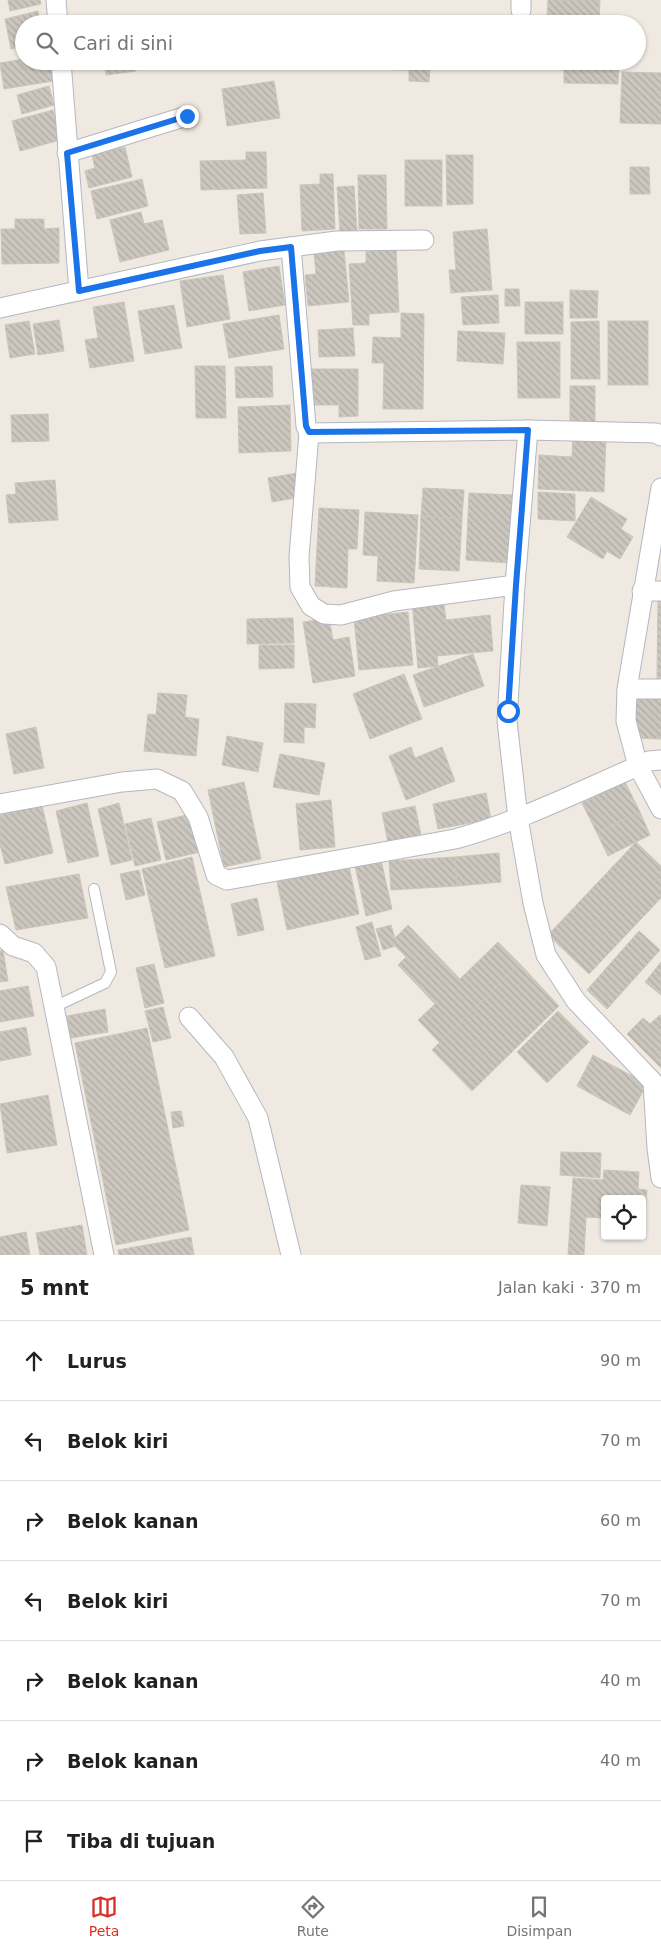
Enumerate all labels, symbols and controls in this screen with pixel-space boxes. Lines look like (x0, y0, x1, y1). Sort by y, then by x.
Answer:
search box (15, 15, 646, 70)
icon: search (33, 29, 61, 57)
text: Cari di sini (73, 32, 173, 54)
route end (176, 105, 199, 128)
route start (497, 700, 520, 723)
map controls (601, 1195, 646, 1240)
button: locate (601, 1195, 646, 1240)
text: 5 mnt (20, 1276, 89, 1300)
text: Jalan kaki · 370 m (498, 1278, 641, 1297)
icon: ahead (20, 1347, 48, 1375)
text: Lurus (67, 1350, 127, 1372)
text: 90 m (600, 1351, 641, 1370)
icon: left (20, 1427, 48, 1455)
text: Belok kiri (67, 1430, 168, 1452)
text: 70 m (600, 1431, 641, 1450)
icon: right (20, 1507, 48, 1535)
text: Belok kanan (67, 1510, 199, 1532)
text: 60 m (600, 1511, 641, 1530)
icon: left (20, 1587, 48, 1615)
text: Belok kiri (67, 1590, 168, 1612)
text: 70 m (600, 1591, 641, 1610)
icon: right (20, 1667, 48, 1695)
text: Belok kanan (67, 1670, 199, 1692)
text: 40 m (600, 1671, 641, 1690)
icon: right (20, 1747, 48, 1775)
text: Belok kanan (67, 1750, 199, 1772)
text: 40 m (600, 1751, 641, 1770)
icon: arrive (20, 1827, 48, 1855)
text: Tiba di tujuan (67, 1830, 215, 1852)
tab: Peta (89, 1893, 119, 1939)
tab: Rute (297, 1893, 329, 1939)
tab: Disimpan (506, 1893, 572, 1939)

